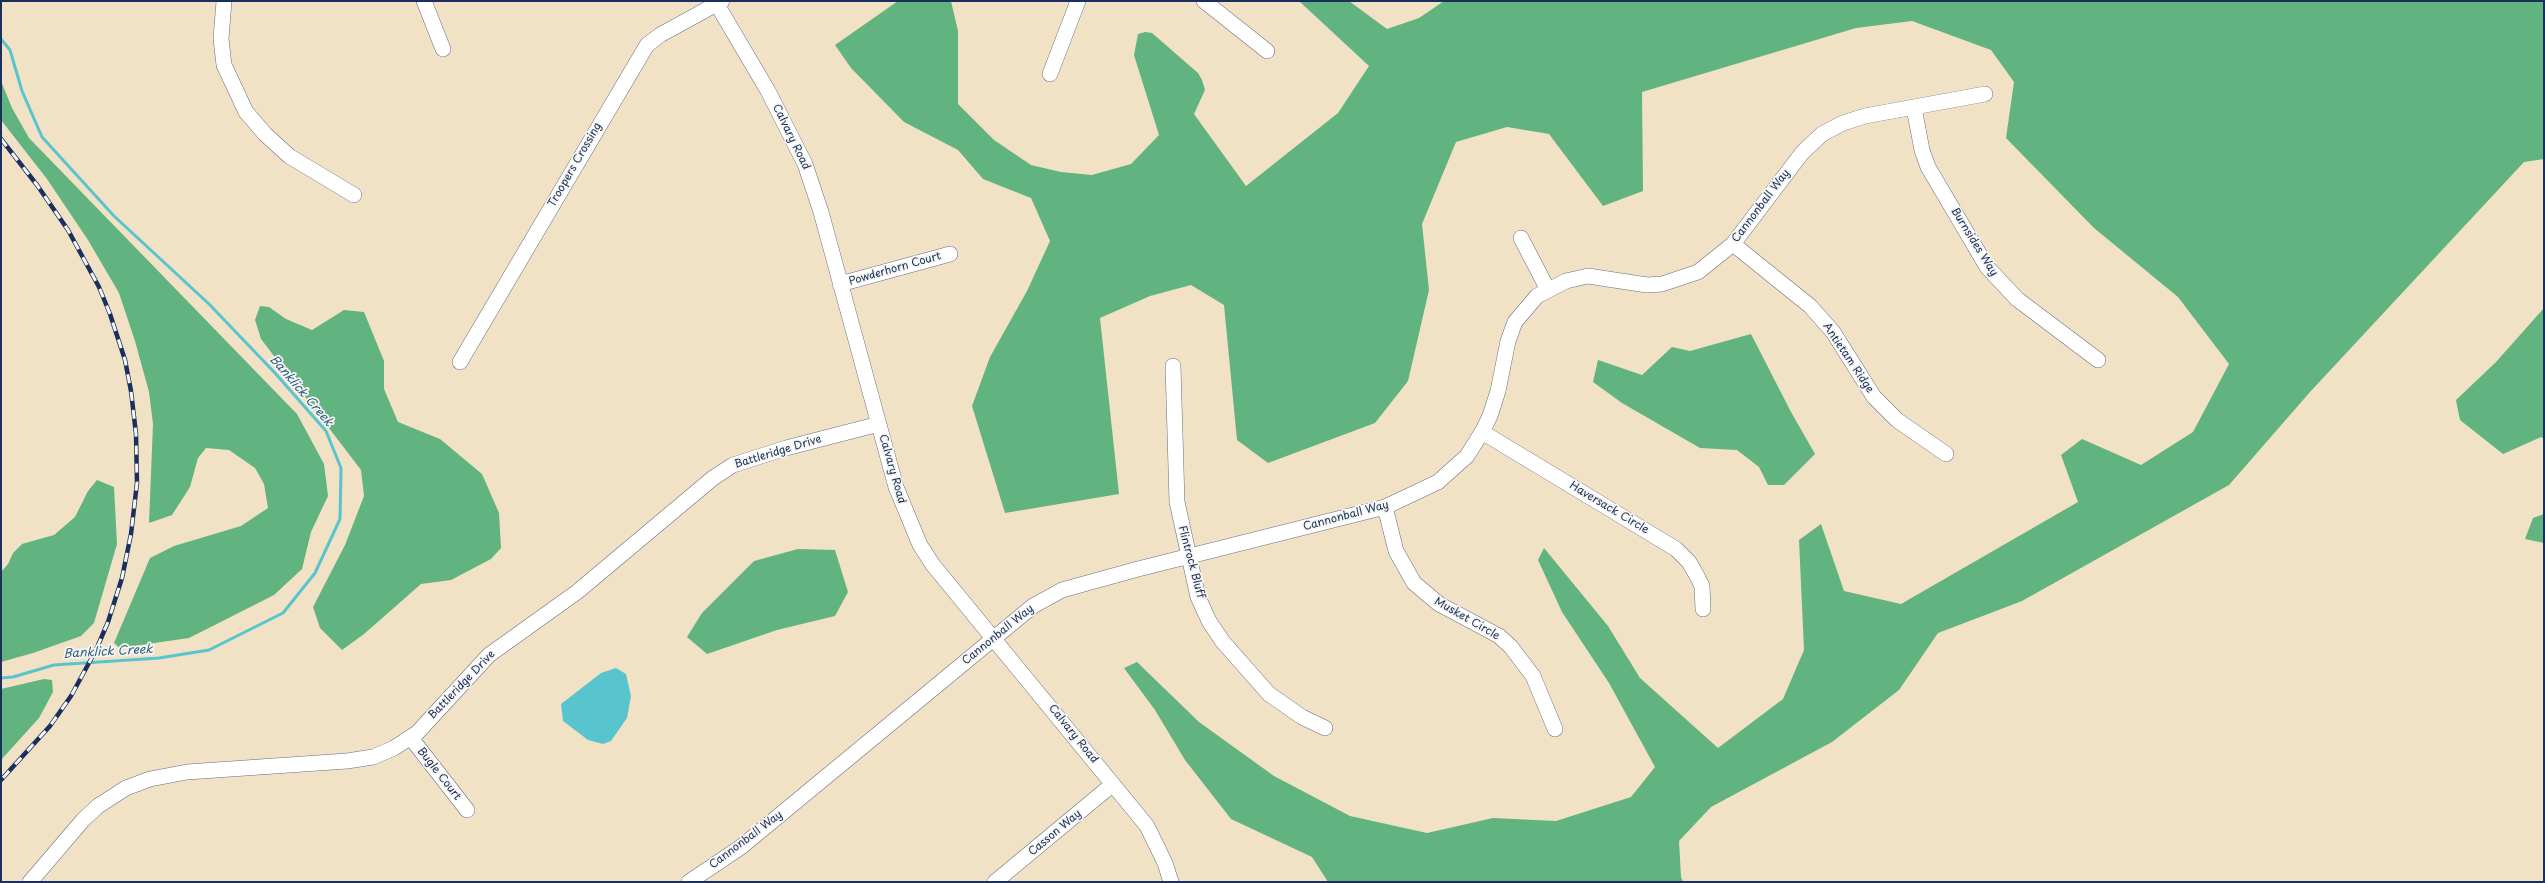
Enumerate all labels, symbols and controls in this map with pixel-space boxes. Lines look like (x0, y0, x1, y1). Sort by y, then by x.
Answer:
street label: Calvary Road (769, 102, 813, 172)
street label: Troopers Crossing (545, 120, 605, 210)
street label: Cannonball Way (1729, 167, 1793, 245)
street label: Burnsides Way (1948, 205, 2000, 279)
street label: Powderhorn Court (847, 250, 943, 288)
street label: Antietam Ridge (1820, 320, 1876, 396)
water label: Banklick Creek (266, 352, 336, 430)
street label: Battleridge Drive (733, 433, 823, 471)
street label: Calvary Road (876, 433, 908, 505)
street label: Haversack Circle (1567, 479, 1651, 537)
street label: Cannonball Way (1302, 498, 1390, 534)
street label: Flintrock Bluff (1175, 524, 1207, 600)
street label: Musket Circle (1432, 595, 1502, 643)
street label: Cannonball Way (960, 602, 1036, 668)
water label: Banklick Creek (63, 642, 153, 662)
street label: Battleridge Drive (426, 648, 498, 722)
street label: Calvary Road (1045, 702, 1101, 766)
street label: Bugle Court (414, 745, 464, 803)
street label: Casson Way (1026, 807, 1084, 859)
street label: Cannonball Way (707, 808, 785, 872)

